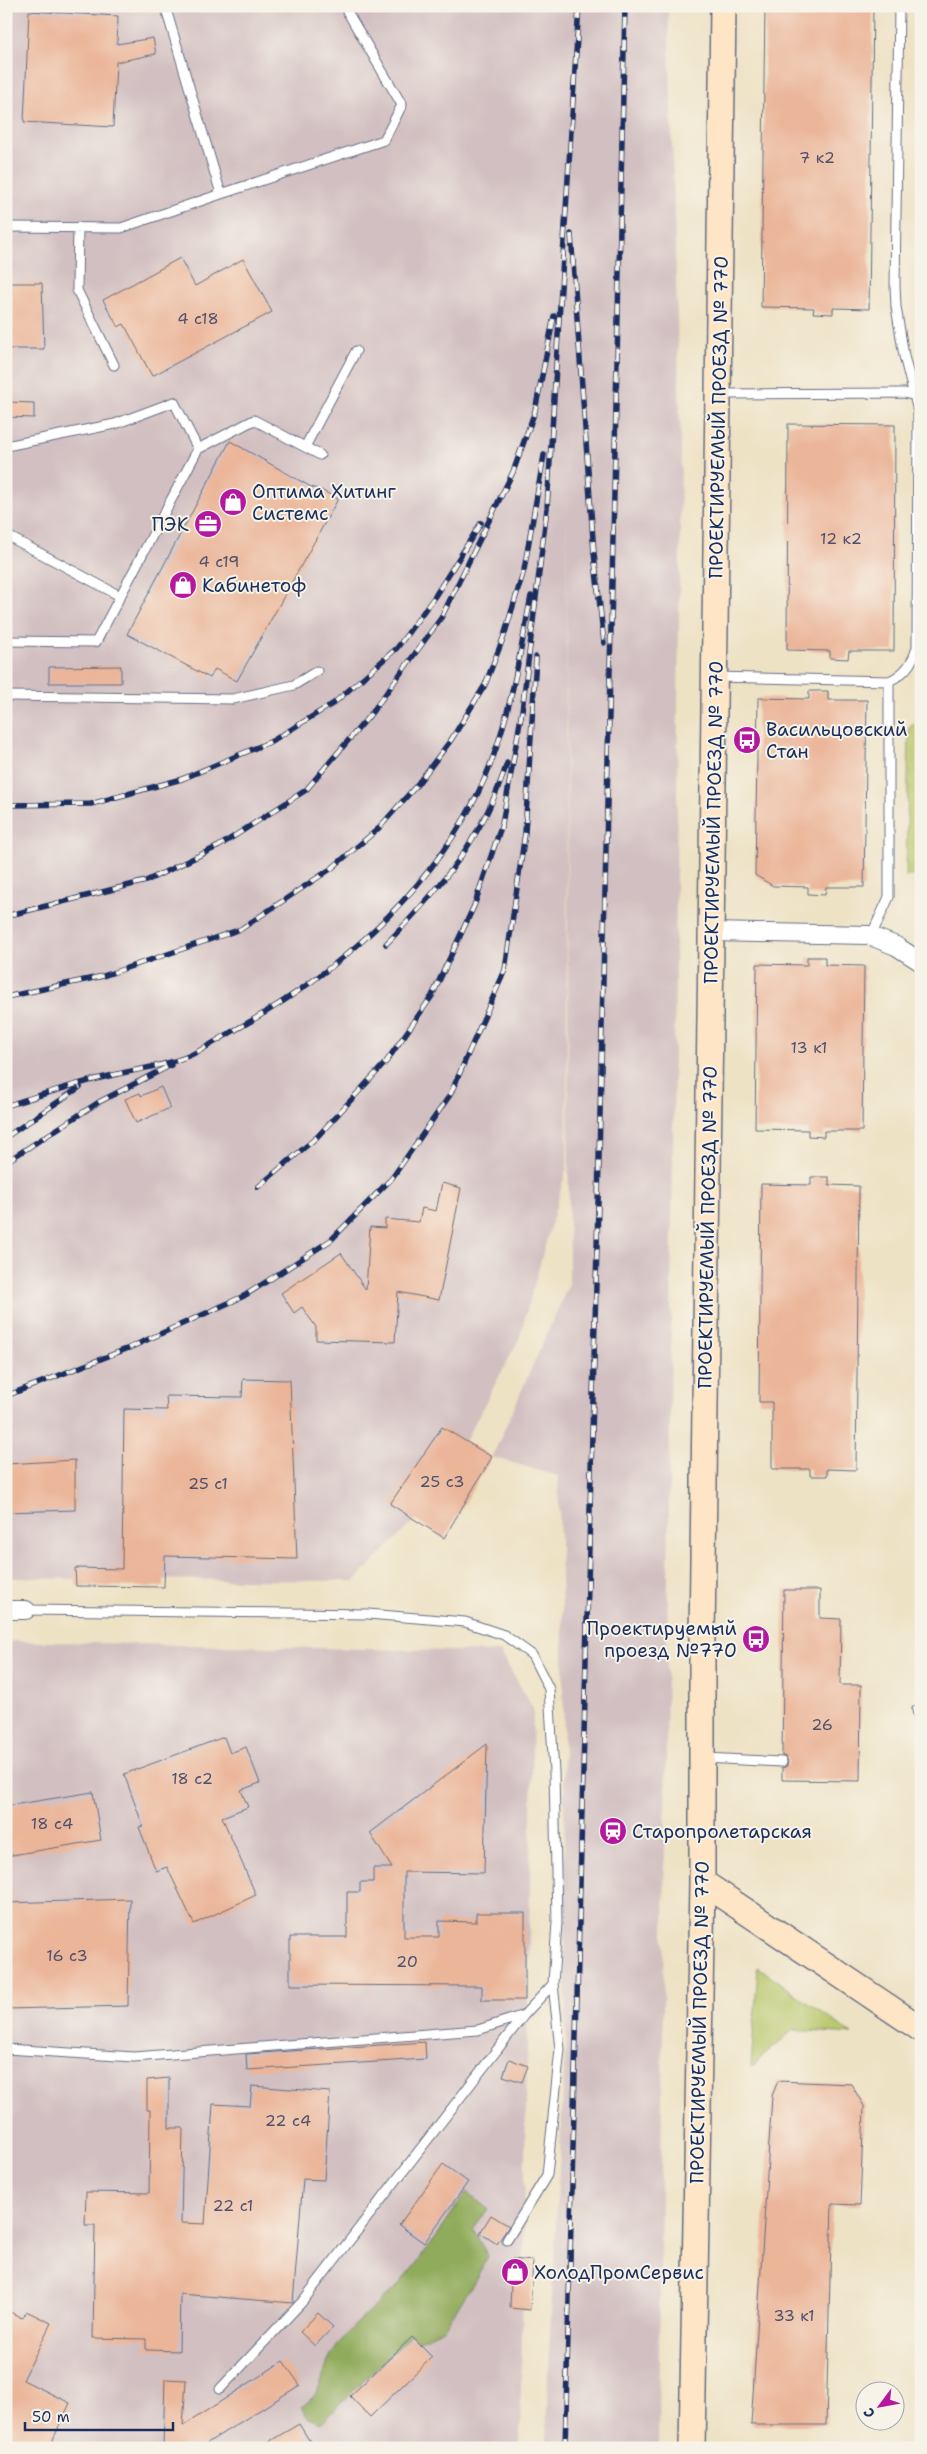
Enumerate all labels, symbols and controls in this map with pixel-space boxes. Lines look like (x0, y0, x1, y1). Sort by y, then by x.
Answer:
house number: 7 к2 (799, 147, 835, 168)
street label: ПРОЕКТИРУЕМЫЙ ПРОЕЗД № 770 (703, 255, 734, 579)
house number: 4 с18 (177, 308, 219, 329)
place label: Оптима Хитинг Системс (252, 479, 396, 526)
shop icon: Оптима Хитинг Системс (218, 487, 248, 517)
office icon: ПЭК (193, 509, 223, 539)
place label: ПЭК (152, 512, 189, 537)
house number: 12 к2 (820, 528, 862, 549)
house number: 4 с19 (199, 551, 239, 572)
shop icon: Кабинетоф (168, 570, 198, 600)
place label: Кабинетоф (202, 573, 306, 598)
street label: ПРОЕКТИРУЕМЫЙ ПРОЕЗД № 770 (698, 660, 729, 984)
place label: Васильцовский Стан (766, 717, 908, 764)
bus stop icon: Васильцовский Стан (732, 725, 762, 755)
house number: 13 к1 (791, 1037, 827, 1058)
street label: ПРОЕКТИРУЕМЫЙ ПРОЕЗД № 770 (692, 1065, 723, 1389)
house number: 25 с3 (420, 1471, 464, 1492)
house number: 25 с1 (188, 1473, 228, 1494)
place label: Проектируемый проезд №770 (587, 1616, 737, 1663)
bus stop icon: Проектируемый проезд №770 (741, 1624, 771, 1654)
house number: 26 (811, 1714, 833, 1735)
house number: 18 с2 (171, 1768, 213, 1789)
house number: 18 с4 (31, 1813, 73, 1834)
station icon: Старопролетарская (598, 1816, 628, 1846)
place label: Старопролетарская (632, 1819, 812, 1844)
street label: ПРОЕКТИРУЕМЫЙ ПРОЕЗД № 770 (684, 1860, 715, 2184)
house number: 16 с3 (46, 1945, 88, 1966)
house number: 20 (396, 1951, 418, 1972)
house number: 22 с4 (265, 2110, 311, 2131)
house number: 22 с1 (213, 2195, 253, 2216)
shop icon: ХолодПромСервис (500, 2257, 530, 2287)
place label: ХолодПромСервис (534, 2260, 704, 2285)
house number: 33 к1 (773, 2305, 815, 2326)
north arrow (854, 2382, 904, 2432)
scale bar (25, 2399, 172, 2431)
text: С (859, 2404, 879, 2421)
text: 50 m (32, 2407, 70, 2427)

